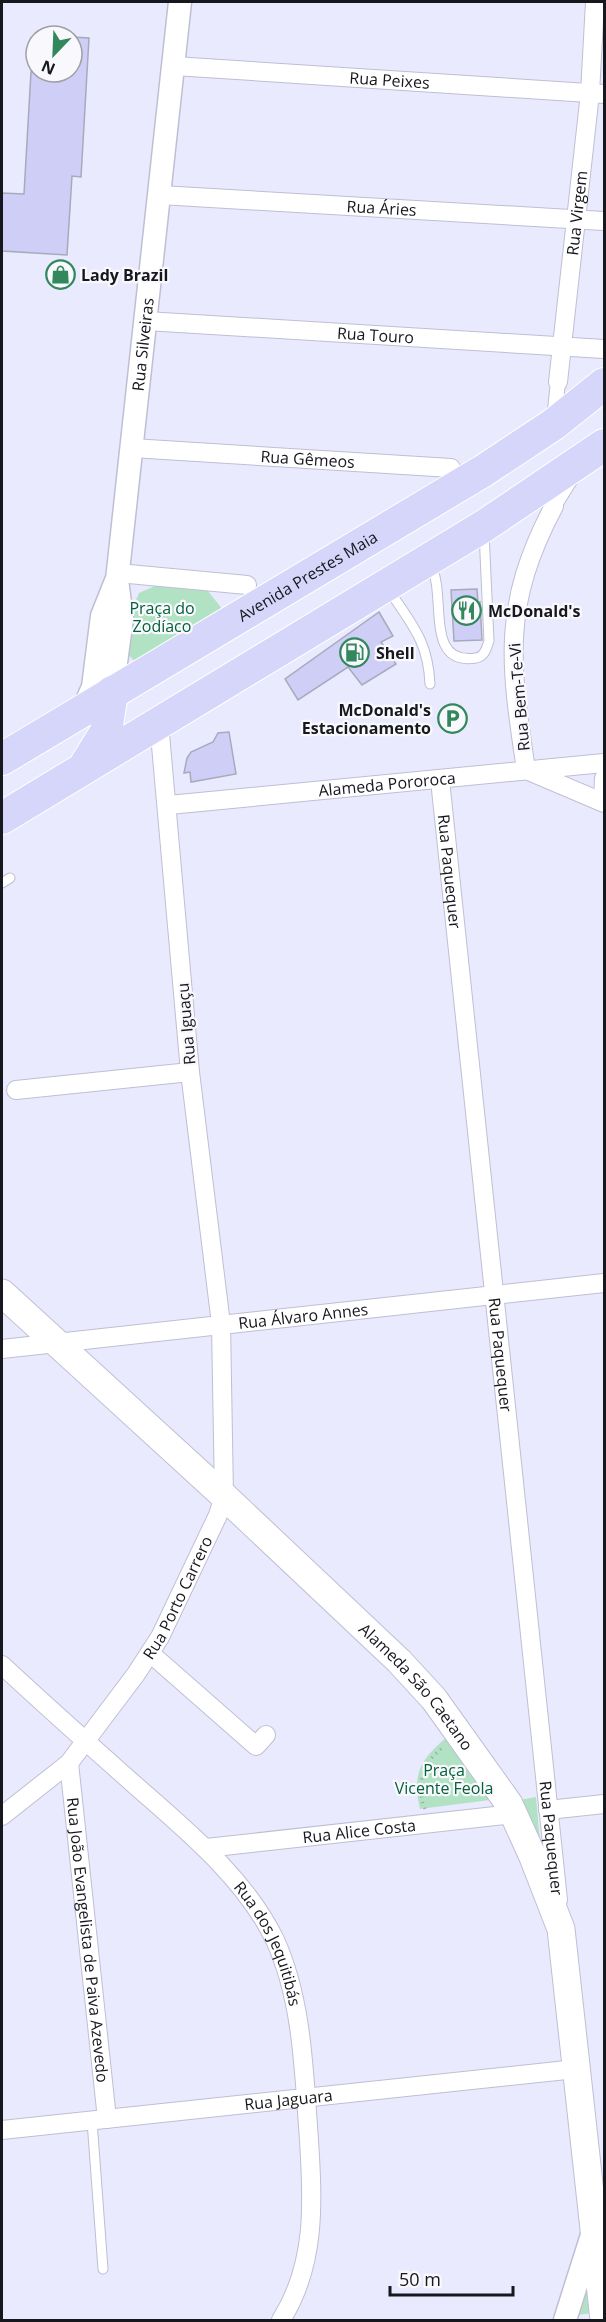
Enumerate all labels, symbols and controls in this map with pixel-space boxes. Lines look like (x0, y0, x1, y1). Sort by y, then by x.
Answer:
north arrow (24, 24, 84, 84)
text: N (38, 55, 58, 80)
street label: Rua Peixes (349, 66, 430, 94)
street label: Rua Virgem (561, 169, 592, 257)
street label: Rua Áries (346, 195, 417, 221)
shop icon: Lady Brazil (44, 259, 76, 291)
place label: Lady Brazil (81, 264, 168, 286)
street label: Rua Silveiras (127, 297, 159, 392)
street label: Rua Touro (336, 322, 415, 348)
street label: Rua Gêmeos (260, 445, 355, 473)
street label: Avenida Prestes Maia (233, 526, 381, 626)
restaurant icon: McDonald's (451, 595, 483, 627)
park label: Praça do Zodíaco (129, 597, 195, 637)
place label: McDonald's (488, 600, 581, 622)
fuel station icon: Shell (339, 637, 371, 669)
place label: Shell (376, 642, 415, 664)
street label: Rua Bem-Te-Vi (503, 642, 535, 752)
place label: McDonald's Estacionamento (302, 699, 431, 739)
parking icon: McDonald's Estacionamento (436, 703, 468, 735)
street label: Alameda Pororoca (317, 766, 457, 802)
street label: Rua Paquequer (433, 813, 467, 930)
street label: Rua Iguaçu (171, 982, 201, 1066)
street label: Rua Paquequer (484, 1296, 518, 1414)
street label: Rua Álvaro Annes (237, 1298, 369, 1334)
street label: Rua Porto Carrero (137, 1532, 217, 1664)
street label: Alameda São Caetano (354, 1618, 478, 1755)
park label: Praça Vicente Feola (395, 1759, 493, 1799)
street label: Rua Paquequer (535, 1780, 568, 1897)
street label: Rua João Evangelista de Paiva Azevedo (62, 1796, 114, 2084)
street label: Rua Alice Costa (301, 1814, 417, 1848)
street label: Rua dos Jequitibás (229, 1876, 306, 2008)
street label: Rua Jaguara (243, 2084, 334, 2115)
scale bar (390, 2259, 513, 2297)
text: 50 m (399, 2267, 441, 2291)

